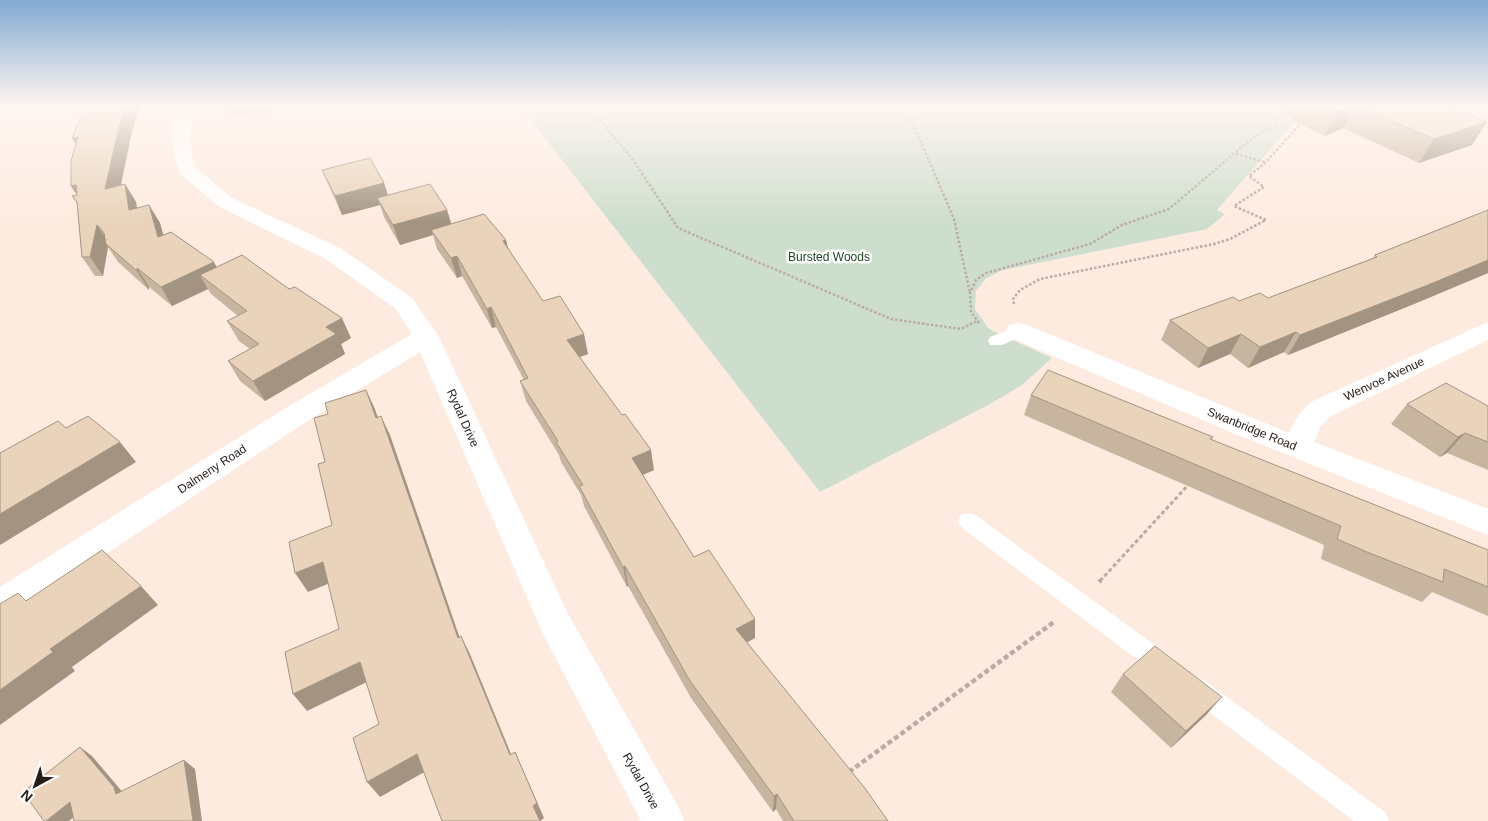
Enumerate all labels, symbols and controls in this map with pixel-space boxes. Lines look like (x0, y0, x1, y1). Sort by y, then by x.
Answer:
park label: Bursted Woods (788, 250, 870, 264)
street label: Wenvoe Avenue (1342, 354, 1427, 404)
street label: Rydal Drive (444, 387, 482, 449)
street label: Swanbridge Road (1205, 405, 1299, 453)
street label: Dalmeny Road (175, 442, 249, 496)
street label: Rydal Drive (620, 750, 662, 812)
north arrow (10, 761, 60, 811)
text: N (18, 787, 36, 805)

